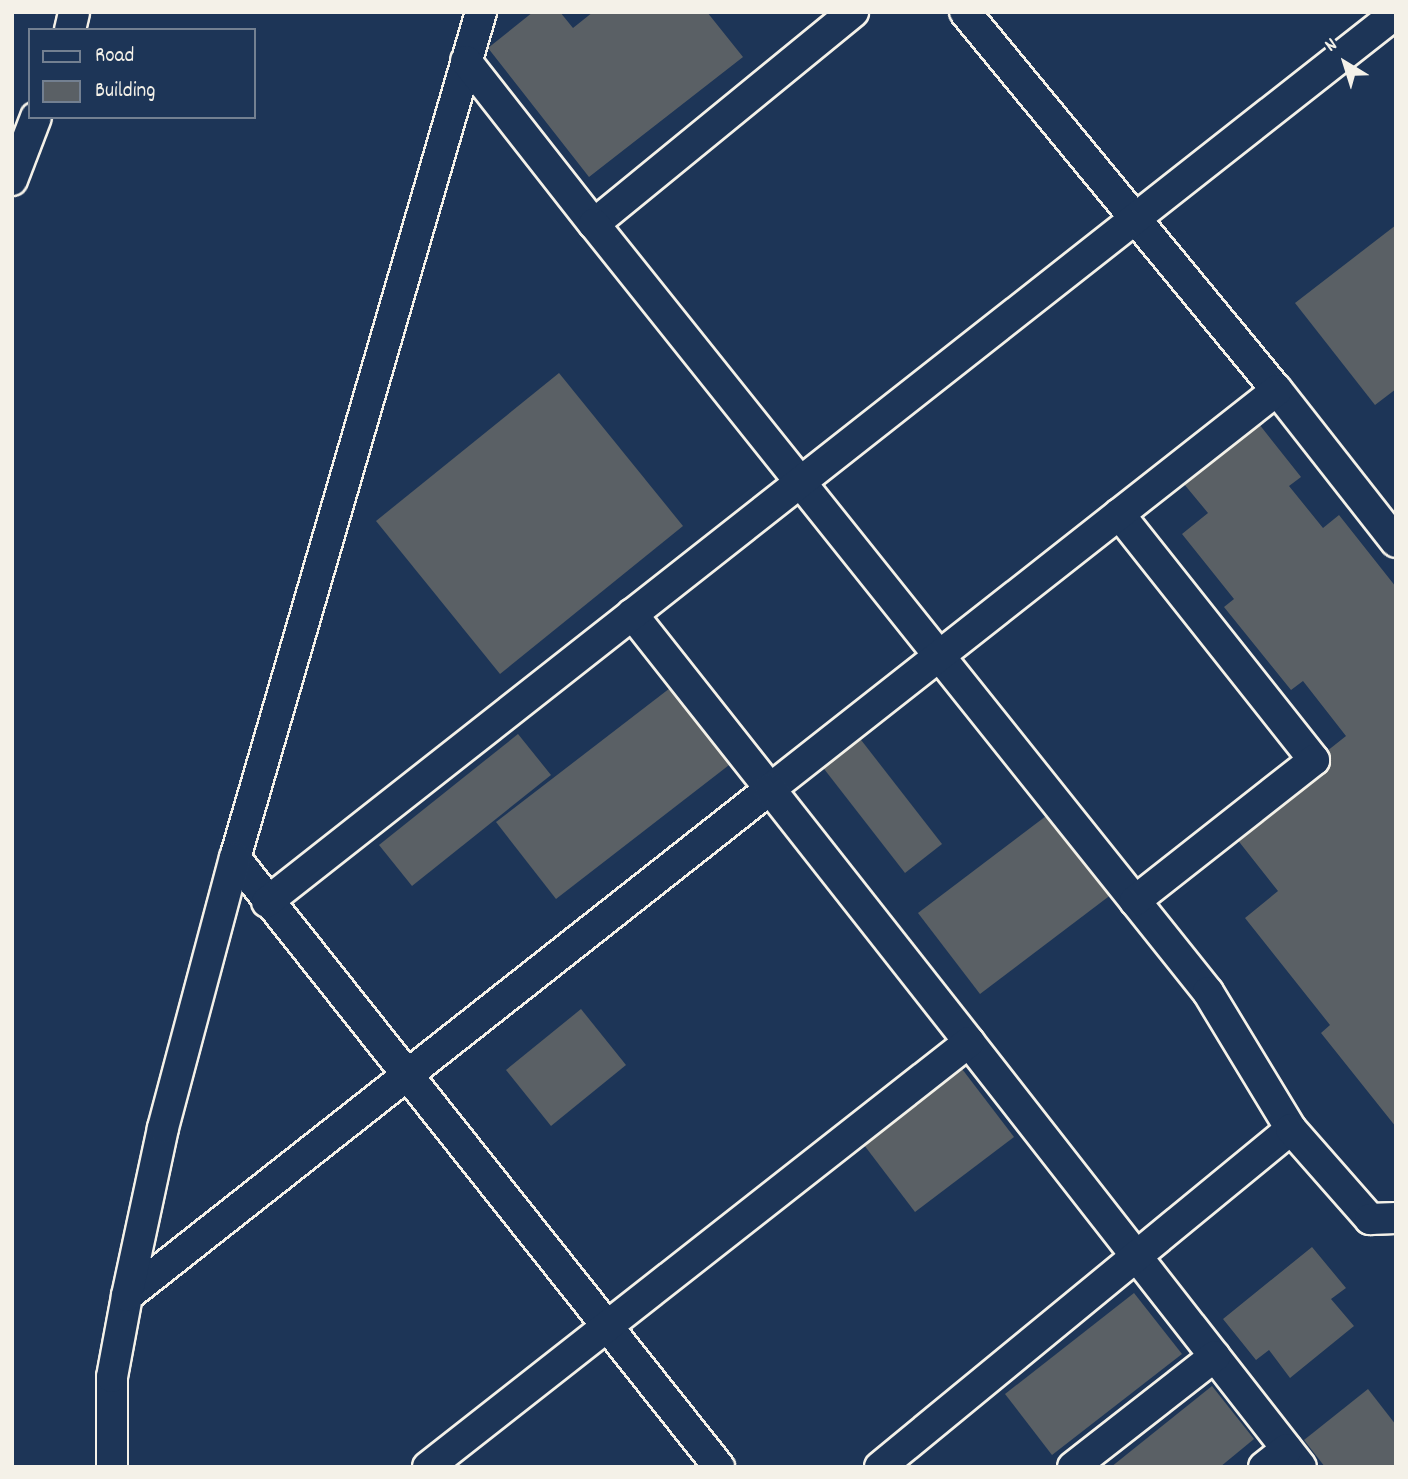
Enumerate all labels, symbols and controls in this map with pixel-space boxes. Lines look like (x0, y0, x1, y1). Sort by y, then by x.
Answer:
legend (28, 28, 256, 119)
north arrow (1310, 28, 1380, 98)
text: N (1320, 33, 1344, 60)
text: Road (95, 42, 134, 72)
text: Building (95, 77, 155, 107)

